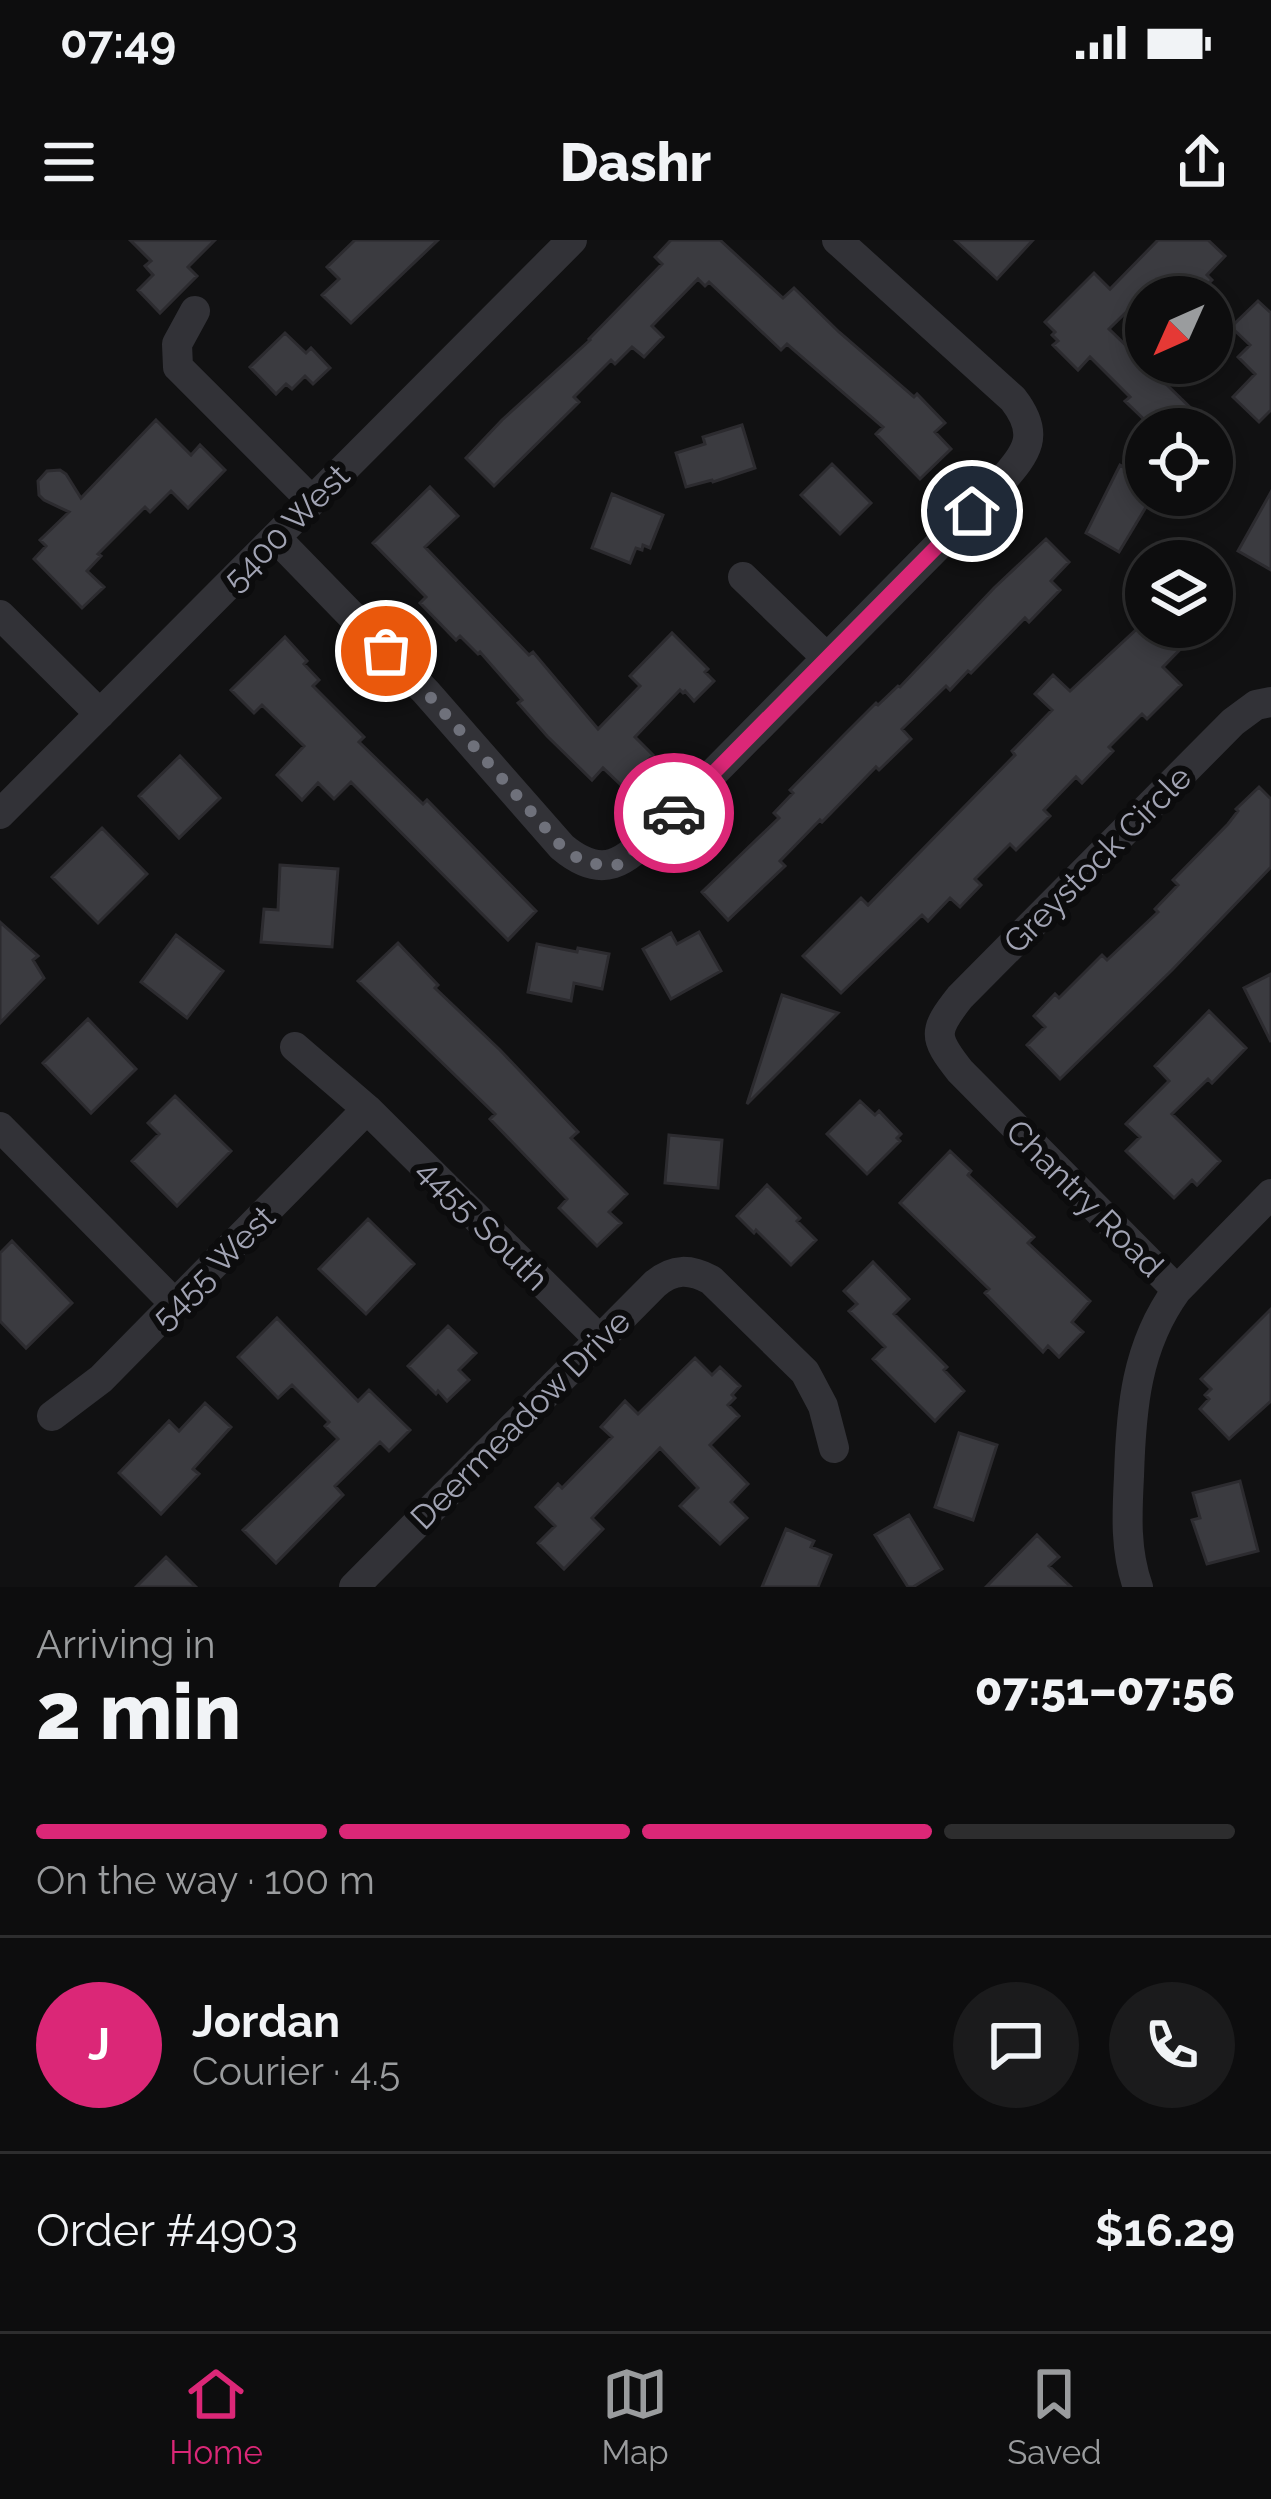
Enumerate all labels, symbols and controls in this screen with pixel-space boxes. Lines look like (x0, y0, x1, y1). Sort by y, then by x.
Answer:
text: 07:49 (60, 16, 176, 69)
icon: menu (36, 129, 102, 195)
icon: share (1169, 129, 1235, 195)
text: Dashr (560, 130, 711, 194)
north arrow (1125, 276, 1233, 384)
map controls (1125, 276, 1233, 648)
button: locate (1125, 408, 1233, 516)
street label: 5400 West (215, 456, 358, 599)
pin (921, 460, 1023, 562)
icon: home (939, 478, 1005, 544)
button: layers (1125, 540, 1233, 648)
pin (335, 600, 437, 702)
icon: bag (353, 618, 419, 684)
courier (614, 753, 734, 873)
street label: Greystock Circle (996, 758, 1199, 961)
icon: car (641, 780, 707, 846)
street label: Chantry Road (998, 1112, 1171, 1285)
street label: 4455 South (409, 1150, 557, 1298)
street label: 5455 West (144, 1198, 283, 1337)
street label: Deermeadow Drive (403, 1302, 638, 1537)
text: Arriving in (36, 1621, 216, 1667)
text: 07:51–07:56 (975, 1663, 1235, 1716)
text: 2 min (36, 1666, 241, 1757)
text: On the way · 100 m (36, 1857, 375, 1903)
button: chat (953, 1982, 1079, 2108)
button: phone (1109, 1982, 1235, 2108)
text: Jordan (192, 1995, 340, 2048)
text: J (88, 2018, 110, 2071)
text: Courier · 4.5 (192, 2048, 400, 2094)
text: Order #4903 (36, 2204, 298, 2257)
text: $16.29 (1095, 2204, 1235, 2257)
tab: Home (169, 2361, 263, 2472)
tab: Map (601, 2361, 669, 2472)
tab: Saved (1007, 2361, 1102, 2472)

